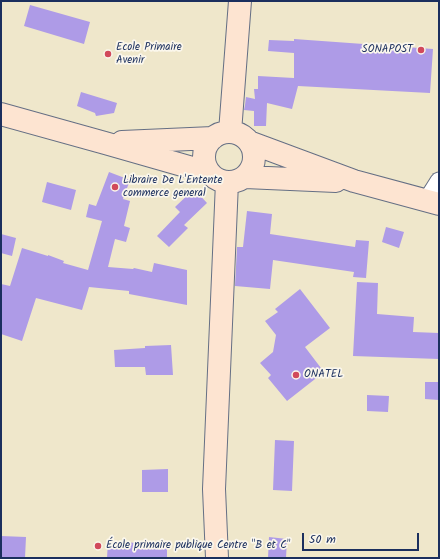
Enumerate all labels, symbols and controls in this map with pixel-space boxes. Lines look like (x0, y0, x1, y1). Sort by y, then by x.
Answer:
place label: Ecole Primaire Avenir (116, 41, 182, 67)
place label: SONAPOST (362, 43, 413, 57)
marker: SONAPOST (416, 45, 426, 55)
marker: Ecole Primaire Avenir (103, 49, 113, 59)
place label: Libraire De L'Entente commerce general (123, 174, 222, 200)
marker: Libraire De L'Entente commerce general (110, 182, 120, 192)
place label: ONATEL (304, 368, 343, 382)
marker: ONATEL (291, 370, 301, 380)
scale bar (304, 525, 421, 551)
text: 50 m (309, 530, 336, 549)
place label: École primaire publique Centre "B et C" (106, 539, 290, 553)
marker: École primaire publique Centre "B et C" (93, 541, 103, 551)

